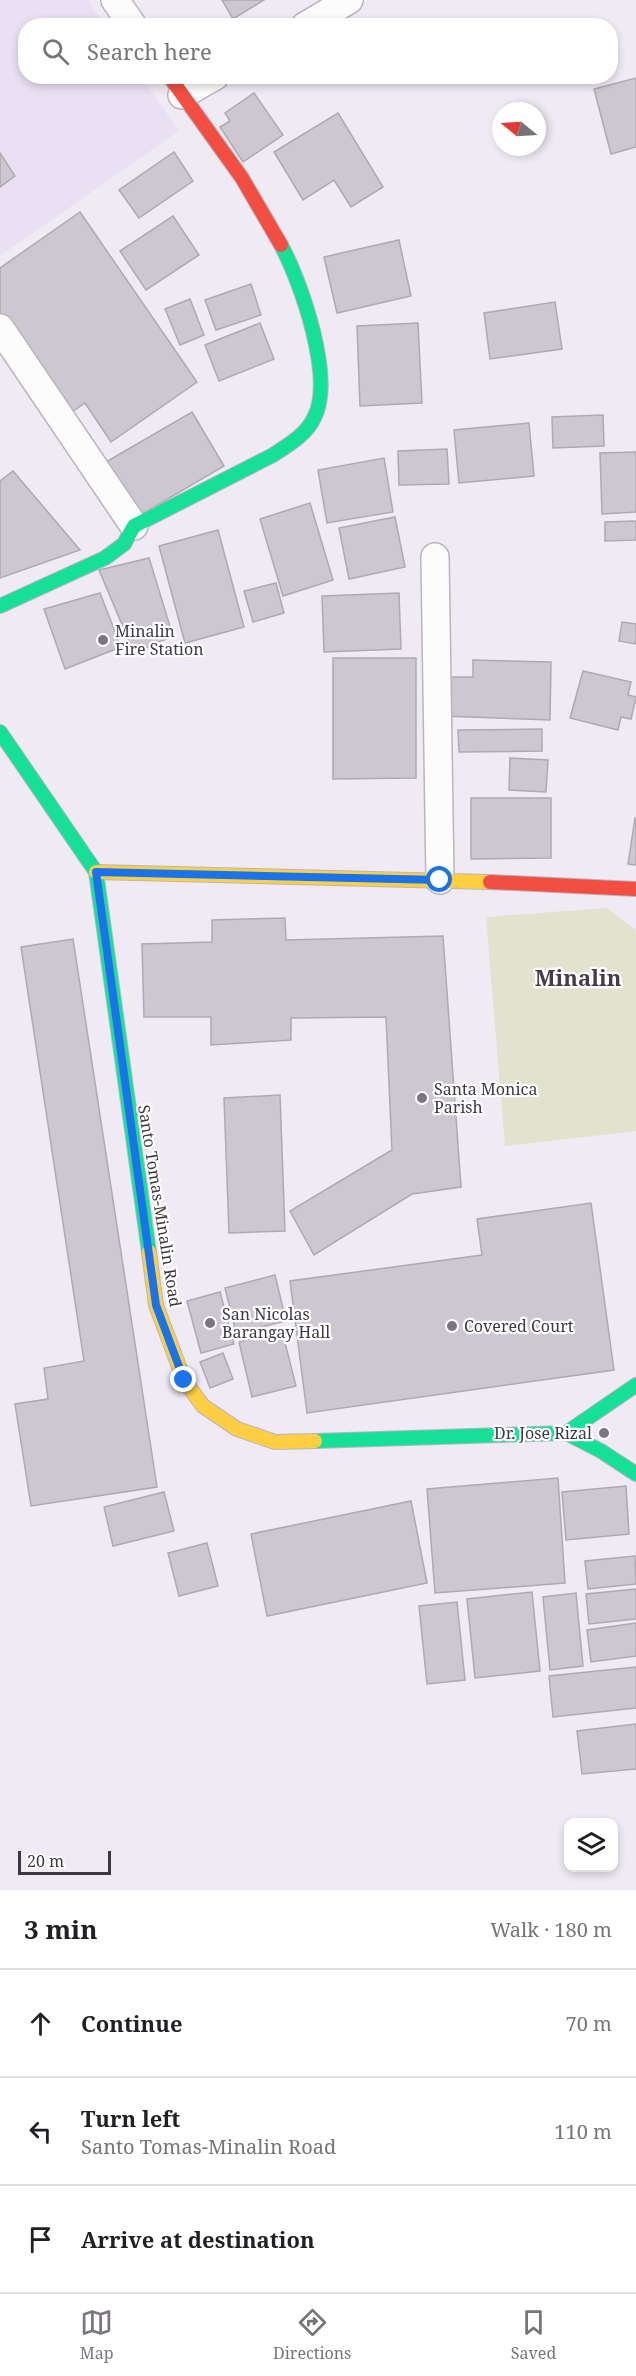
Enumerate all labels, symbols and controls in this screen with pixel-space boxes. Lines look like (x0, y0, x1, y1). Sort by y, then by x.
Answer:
search box (18, 18, 618, 84)
icon: search (39, 35, 72, 68)
text: Search here (87, 36, 212, 66)
north arrow (492, 102, 546, 156)
place label: Minalin Fire Station (115, 620, 203, 660)
marker: Minalin Fire Station (96, 633, 110, 647)
route start (426, 866, 452, 892)
district label: Minalin (535, 962, 622, 992)
place label: Santa Monica Parish (434, 1078, 537, 1118)
marker: Santa Monica Parish (415, 1091, 429, 1105)
street label: Santo Tomas-Minalin Road (133, 1103, 187, 1309)
place label: San Nicolas Barangay Hall (222, 1303, 330, 1343)
place label: Covered Court (464, 1315, 574, 1337)
marker: San Nicolas Barangay Hall (203, 1316, 217, 1330)
marker: Covered Court (445, 1319, 459, 1333)
route end (170, 1366, 196, 1392)
place label: Dr. Jose Rizal (494, 1422, 592, 1444)
marker: Dr. Jose Rizal (597, 1426, 611, 1440)
map controls (564, 1818, 618, 1872)
button: layers (564, 1818, 618, 1872)
scale bar (18, 1848, 111, 1876)
text: 20 m (27, 1850, 64, 1872)
text: 3 min (24, 1911, 98, 1947)
text: Walk · 180 m (490, 1916, 612, 1943)
icon: ahead (24, 2007, 57, 2040)
text: Continue (81, 2008, 183, 2038)
text: 70 m (566, 2010, 612, 2037)
text: Turn left (81, 2103, 180, 2133)
icon: left (24, 2115, 57, 2148)
text: 110 m (554, 2118, 612, 2145)
text: Santo Tomas-Minalin Road (81, 2133, 336, 2160)
icon: arrive (24, 2223, 57, 2256)
text: Arrive at destination (81, 2224, 315, 2254)
tab: Map (80, 2306, 114, 2364)
tab: Directions (273, 2306, 351, 2364)
tab: Saved (511, 2306, 556, 2364)

